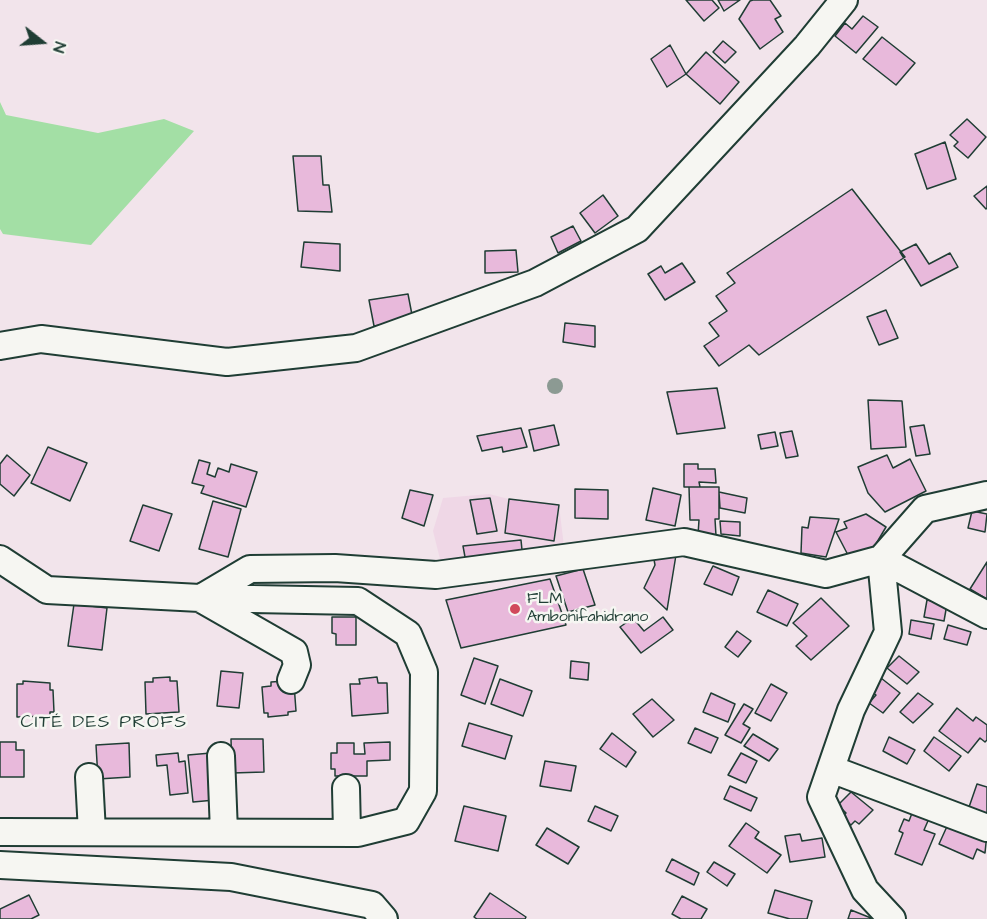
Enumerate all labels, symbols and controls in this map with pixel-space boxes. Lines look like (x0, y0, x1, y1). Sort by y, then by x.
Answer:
north arrow (12, 12, 72, 72)
text: N (47, 39, 71, 55)
place label: FLM Ambonifahidrano (527, 590, 648, 628)
marker: FLM Ambonifahidrano (508, 602, 522, 616)
district label: CITÉ DES PROFS (20, 712, 188, 734)

